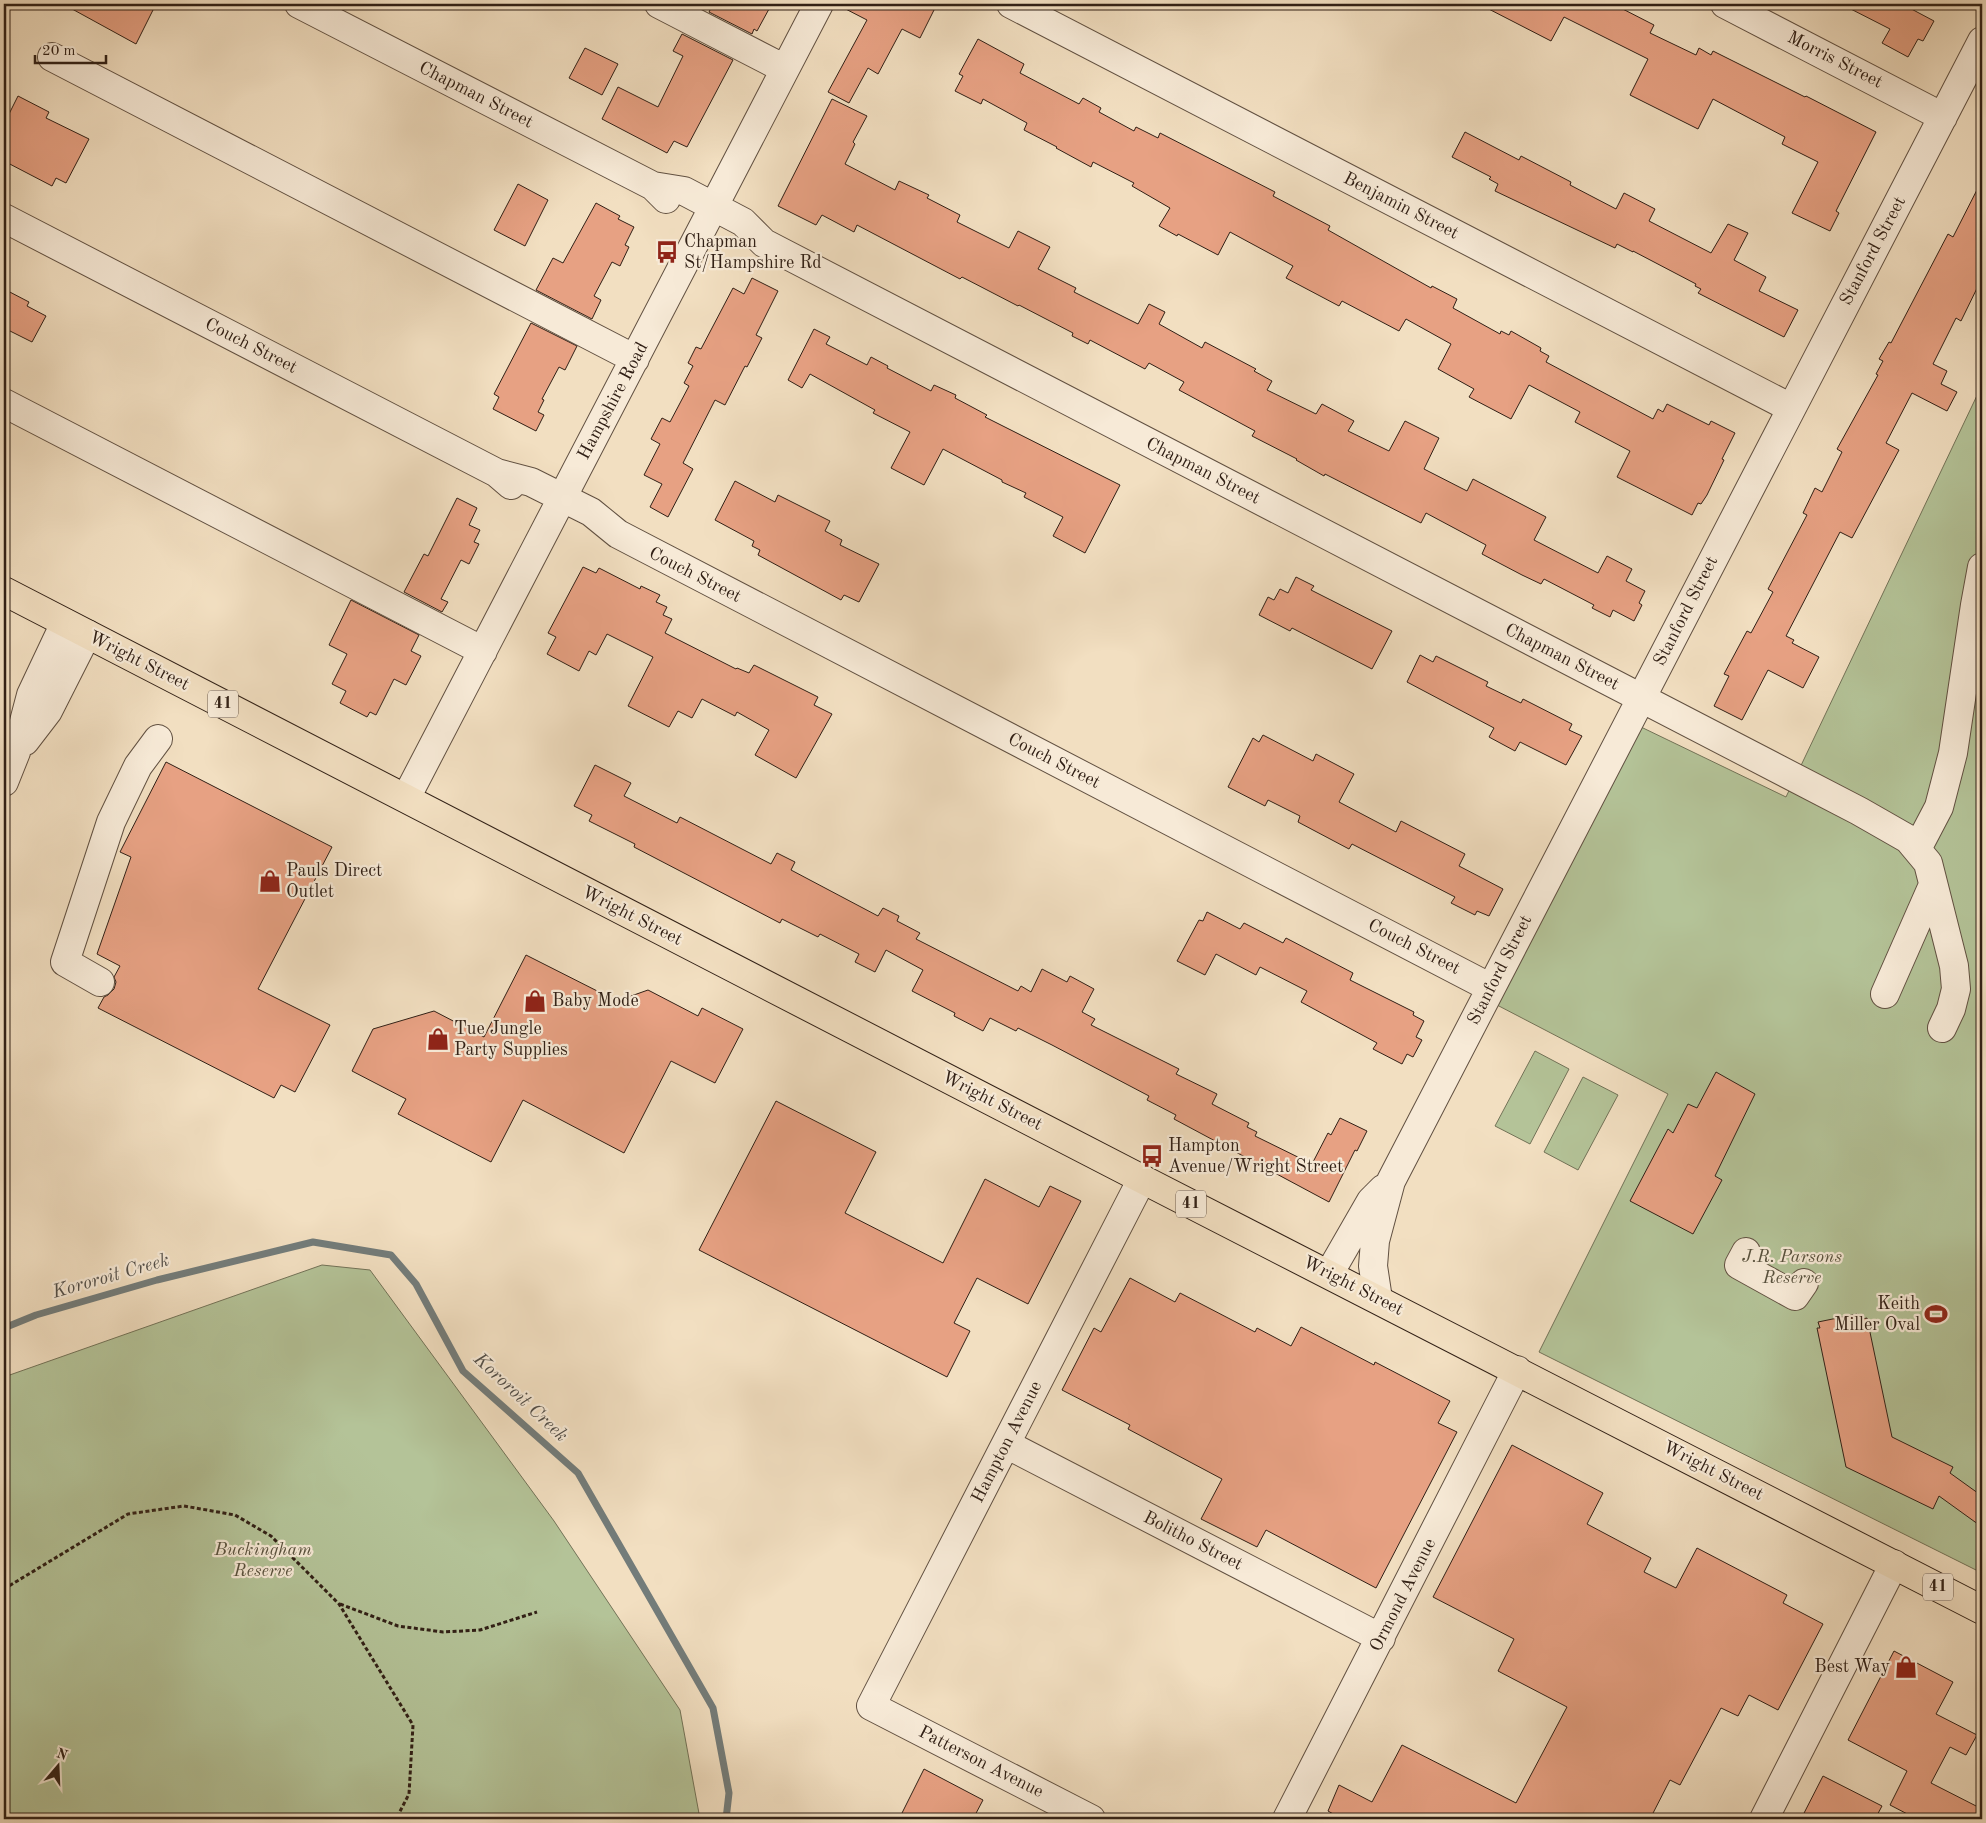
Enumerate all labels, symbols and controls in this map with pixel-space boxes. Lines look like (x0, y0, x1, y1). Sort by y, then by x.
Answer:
street label: Morris Street (1784, 28, 1886, 92)
scale bar (35, 32, 106, 64)
text: 20 m (42, 44, 76, 59)
street label: Chapman Street (416, 58, 536, 132)
street label: Benjamin Street (1340, 169, 1462, 243)
street label: Stanford Street (1837, 194, 1909, 308)
place label: Chapman St/Hampshire Rd (684, 233, 822, 272)
bus stop icon: Chapman St/Hampshire Rd (654, 239, 680, 265)
street label: Couch Street (202, 315, 300, 377)
street label: Hampshire Road (575, 339, 651, 463)
street label: Chapman Street (1143, 434, 1263, 508)
street label: Couch Street (646, 544, 744, 606)
street label: Stanford Street (1651, 553, 1721, 669)
street label: Chapman Street (1502, 620, 1622, 694)
street label: Wright Street (86, 628, 192, 694)
road number: 41 (208, 691, 238, 718)
street label: Couch Street (1005, 730, 1103, 792)
place label: Pauls Direct Outlet (286, 862, 382, 901)
shop icon: Pauls Direct Outlet (257, 868, 283, 894)
street label: Wright Street (579, 883, 685, 949)
street label: Stanford Street (1465, 912, 1535, 1028)
street label: Couch Street (1365, 916, 1463, 978)
shop icon: Baby Mode (522, 988, 548, 1014)
place label: Baby Mode (552, 992, 639, 1010)
place label: Tue Jungle Party Supplies (454, 1020, 568, 1059)
shop icon: Tue Jungle Party Supplies (425, 1026, 451, 1052)
street label: Wright Street (939, 1068, 1045, 1134)
place label: Hampton Avenue/Wright Street (1168, 1137, 1343, 1176)
bus stop icon: Hampton Avenue/Wright Street (1139, 1143, 1165, 1169)
road number: 41 (1176, 1190, 1206, 1218)
park label: J.R. Parsons Reserve (1742, 1248, 1842, 1287)
water label: Kororoit Creek (49, 1251, 172, 1303)
street label: Wright Street (1300, 1253, 1406, 1319)
place label: Keith Miller Oval (1834, 1295, 1920, 1334)
sports icon: Keith Miller Oval (1923, 1301, 1949, 1327)
water label: Kororoit Creek (469, 1349, 571, 1446)
street label: Hampton Avenue (969, 1378, 1045, 1506)
street label: Wright Street (1660, 1438, 1766, 1504)
street label: Bolitho Street (1140, 1508, 1246, 1574)
street label: Ormond Avenue (1367, 1535, 1439, 1655)
park label: Buckingham Reserve (213, 1541, 312, 1580)
road number: 41 (1923, 1574, 1953, 1600)
shop icon: Best Way (1893, 1654, 1919, 1680)
place label: Best Way (1814, 1658, 1890, 1676)
street label: Patterson Avenue (916, 1723, 1046, 1801)
north arrow (32, 1740, 82, 1790)
text: N (55, 1746, 70, 1763)

